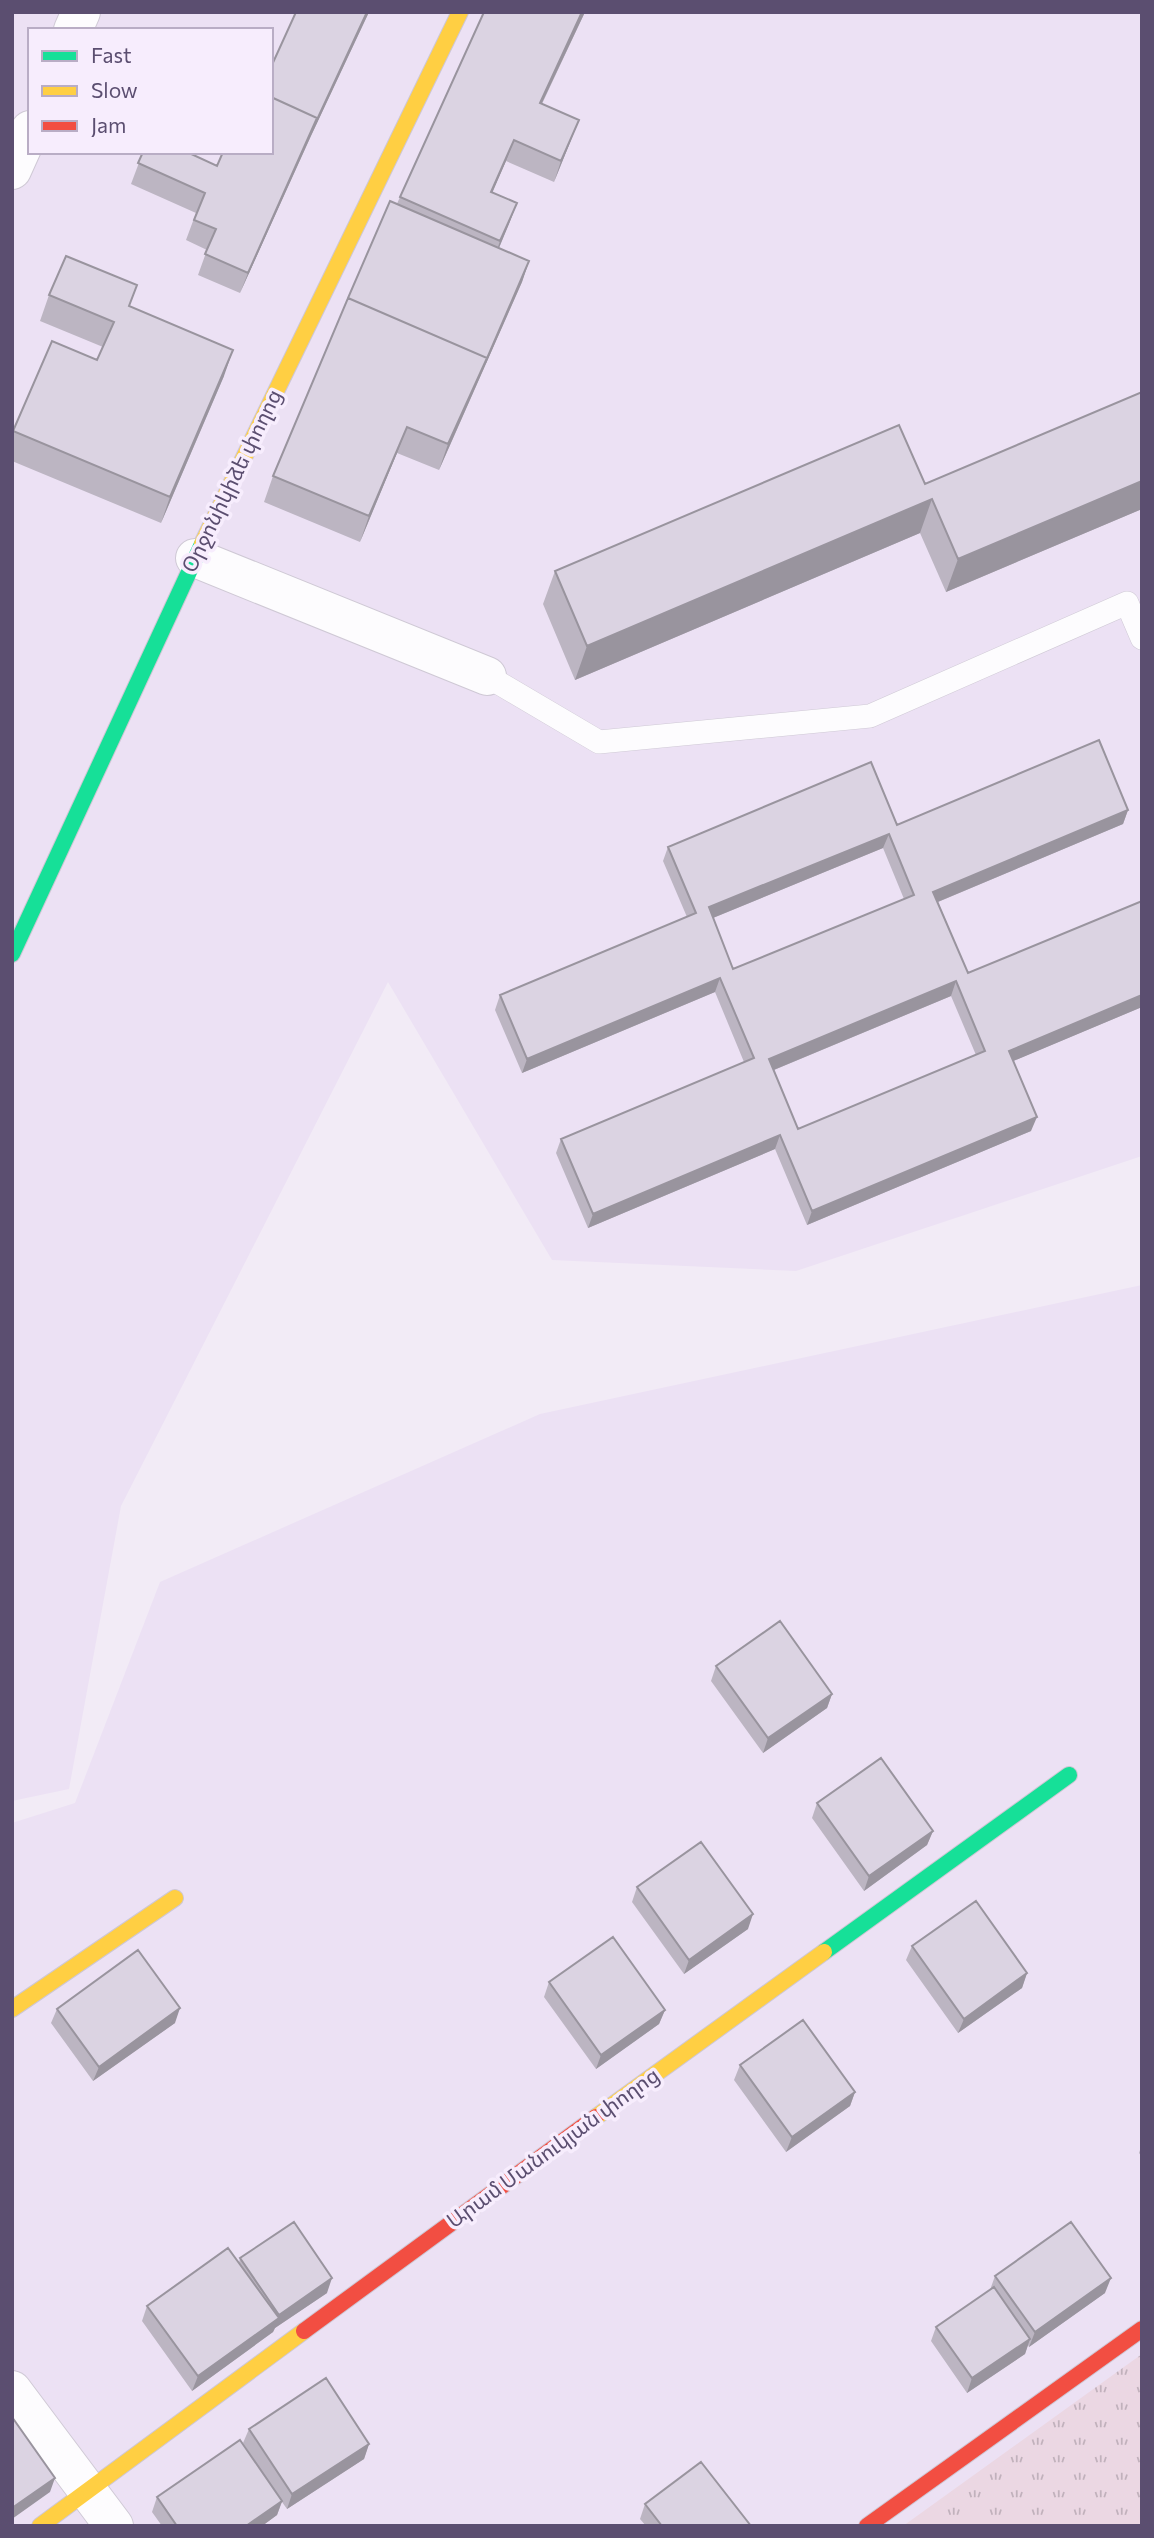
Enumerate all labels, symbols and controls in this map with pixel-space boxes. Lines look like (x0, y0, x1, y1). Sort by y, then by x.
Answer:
legend (28, 28, 273, 154)
text: Fast (91, 42, 132, 67)
text: Slow (91, 77, 138, 102)
text: Jam (91, 112, 126, 137)
street label: Օրջոնիկիձե փողոց (175, 385, 287, 577)
street label: Արամ Մանուկյան փողոց (441, 2061, 664, 2233)

